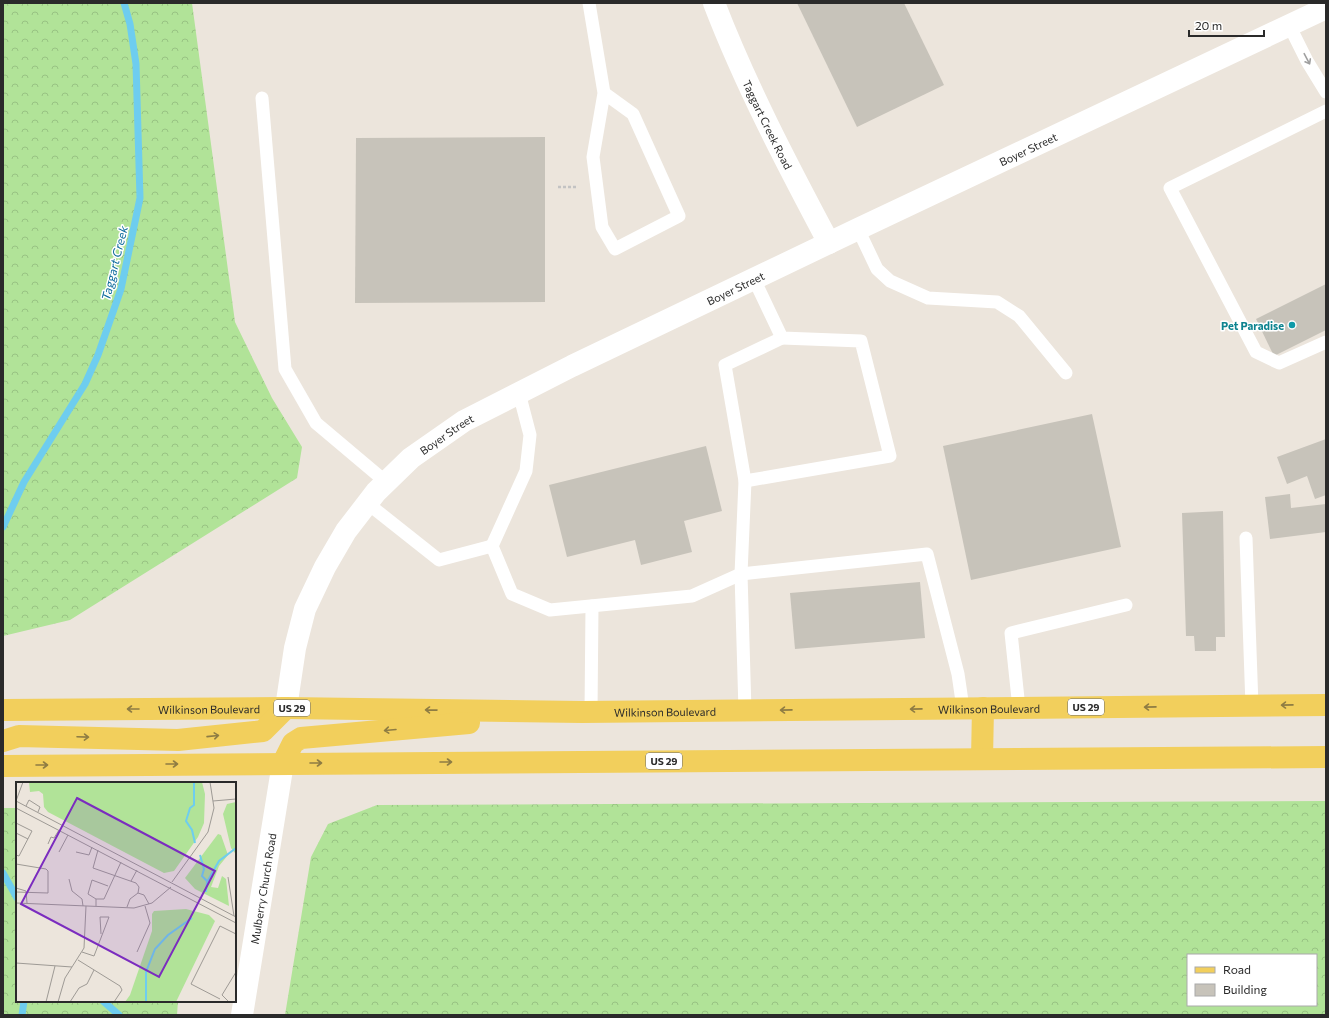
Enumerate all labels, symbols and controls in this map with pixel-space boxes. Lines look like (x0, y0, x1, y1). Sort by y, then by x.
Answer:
scale bar (1189, 12, 1264, 38)
text: 20 m (1195, 18, 1222, 32)
one-way arrow (1303, 53, 1311, 65)
street label: Taggart Creek Road (741, 78, 796, 171)
street label: Boyer Street (997, 129, 1059, 168)
water label: Taggart Creek (98, 224, 130, 302)
street label: Boyer Street (704, 268, 767, 307)
place label: Pet Paradise (1221, 319, 1284, 332)
marker: Pet Paradise (1287, 320, 1297, 330)
street label: Boyer Street (417, 411, 476, 457)
road number: US 29 (1068, 699, 1104, 715)
road number: US 29 (274, 700, 310, 716)
street label: Wilkinson Boulevard (938, 701, 1040, 715)
one-way arrow (1281, 701, 1294, 709)
street label: Wilkinson Boulevard (158, 702, 260, 715)
one-way arrow (1144, 703, 1157, 710)
street label: Wilkinson Boulevard (614, 704, 716, 718)
one-way arrow (127, 705, 140, 713)
one-way arrow (910, 705, 923, 713)
one-way arrow (425, 706, 438, 714)
one-way arrow (780, 706, 793, 714)
one-way arrow (384, 727, 397, 734)
one-way arrow (206, 733, 219, 740)
one-way arrow (76, 734, 89, 741)
road number: US 29 (646, 753, 682, 769)
one-way arrow (439, 758, 452, 766)
one-way arrow (309, 759, 322, 767)
one-way arrow (165, 760, 178, 768)
one-way arrow (35, 761, 48, 769)
inset map (16, 782, 236, 1002)
street label: Mulberry Church Road (247, 832, 278, 945)
legend (1187, 954, 1317, 1006)
text: Road (1223, 962, 1251, 976)
text: Building (1223, 982, 1267, 996)

